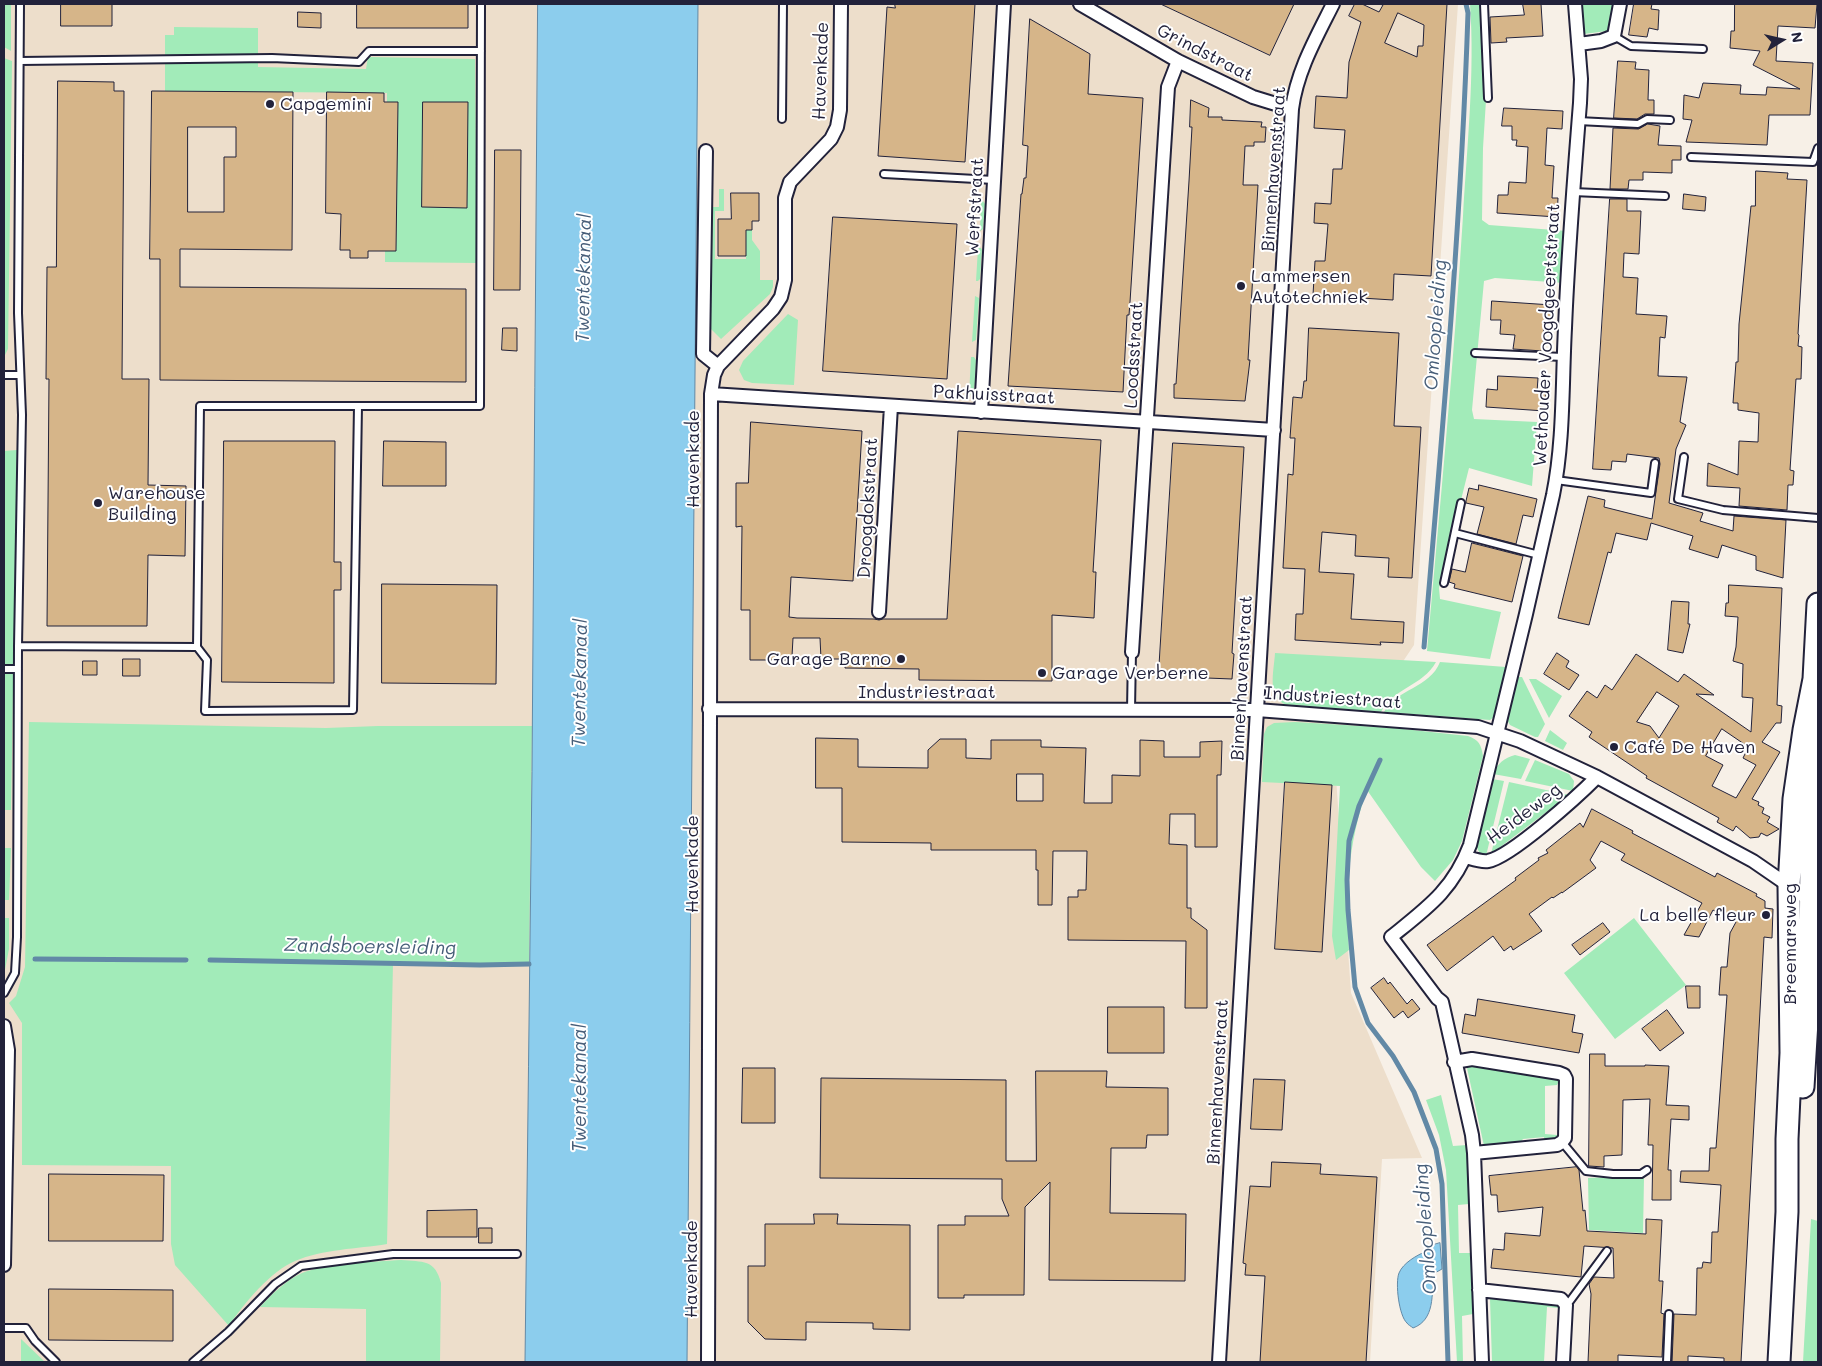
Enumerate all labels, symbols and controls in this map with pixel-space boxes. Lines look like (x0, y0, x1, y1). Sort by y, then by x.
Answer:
north arrow (1757, 15, 1807, 65)
street label: Grindstraat (1153, 19, 1257, 87)
street label: Havenkade (808, 22, 834, 120)
text: N (1787, 30, 1808, 44)
street label: Binnenhavenstraat (1257, 86, 1291, 252)
place label: Capgemini (280, 93, 372, 115)
marker: Capgemini (264, 98, 276, 110)
street label: Werfstraat (962, 157, 988, 257)
street label: Wethouder Voogdgeertstraat (1529, 203, 1565, 467)
water label: Twentekanaal (571, 213, 597, 343)
water label: Omloopleiding (1420, 259, 1452, 391)
place label: Lammersen Autotechniek (1251, 265, 1368, 308)
marker: Lammersen Autotechniek (1235, 280, 1247, 292)
street label: Loodsstraat (1120, 301, 1148, 409)
street label: Pakhuisstraat (932, 381, 1056, 409)
street label: Havenkade (682, 410, 704, 508)
street label: Droogdokstraat (854, 437, 882, 579)
place label: Warehouse Building (108, 482, 206, 524)
marker: Warehouse Building (92, 497, 104, 509)
street label: Binnenhavenstraat (1227, 595, 1257, 761)
water label: Twentekanaal (567, 618, 593, 748)
place label: Garage Barno (767, 648, 891, 670)
marker: Garage Barno (895, 653, 907, 665)
place label: Garage Verberne (1052, 662, 1209, 684)
marker: Garage Verberne (1036, 667, 1048, 679)
street label: Industriestraat (858, 681, 996, 703)
street label: Industriestraat (1264, 682, 1402, 714)
place label: Café De Haven (1624, 736, 1755, 758)
marker: Café De Haven (1608, 741, 1620, 753)
street label: Heideweg (1483, 779, 1565, 849)
street label: Havenkade (681, 815, 703, 913)
street label: Breemarsweg (1779, 883, 1801, 1005)
place label: La belle fleur (1639, 904, 1756, 926)
marker: La belle fleur (1760, 909, 1772, 921)
water label: Zandsboersleiding (284, 934, 456, 960)
street label: Binnenhavenstraat (1203, 999, 1233, 1165)
water label: Twentekanaal (569, 1024, 591, 1152)
water label: Omloopleiding (1410, 1163, 1442, 1295)
street label: Havenkade (680, 1220, 702, 1318)

